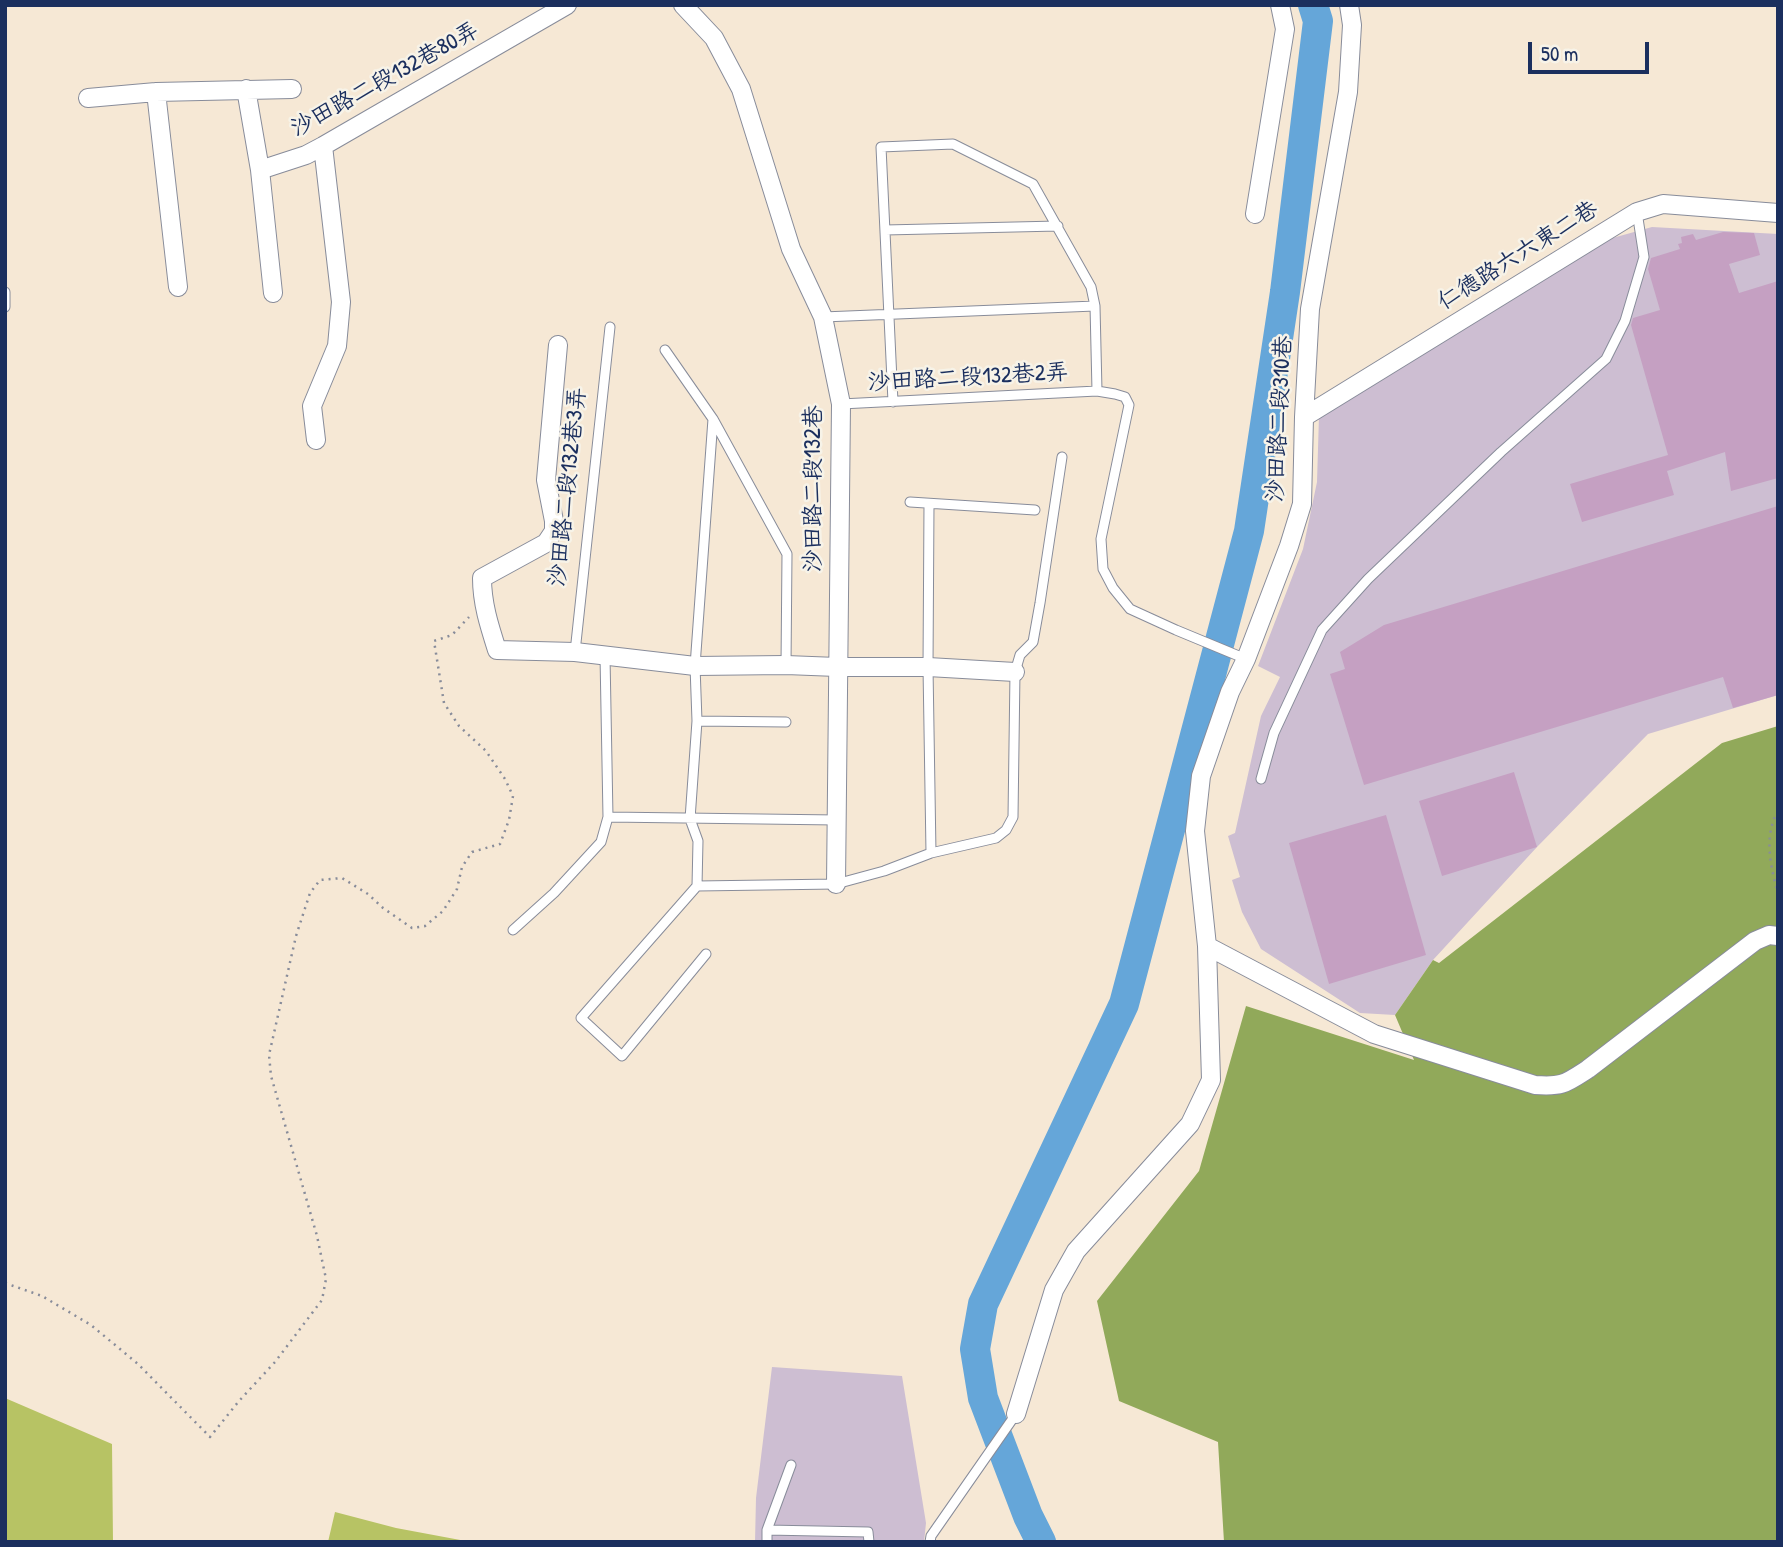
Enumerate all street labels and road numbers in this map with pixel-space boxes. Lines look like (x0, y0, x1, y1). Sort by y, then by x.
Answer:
street label: 沙田路二段132巷80弄 (286, 17, 484, 143)
street label: 仁德路六六東二巷 (1433, 196, 1603, 316)
street label: 沙田路二段310巷 (1262, 335, 1298, 503)
street label: 沙田路二段132巷2弄 (867, 359, 1069, 397)
street label: 沙田路二段132巷3弄 (544, 386, 592, 588)
street label: 沙田路二段132巷 (800, 405, 828, 573)

